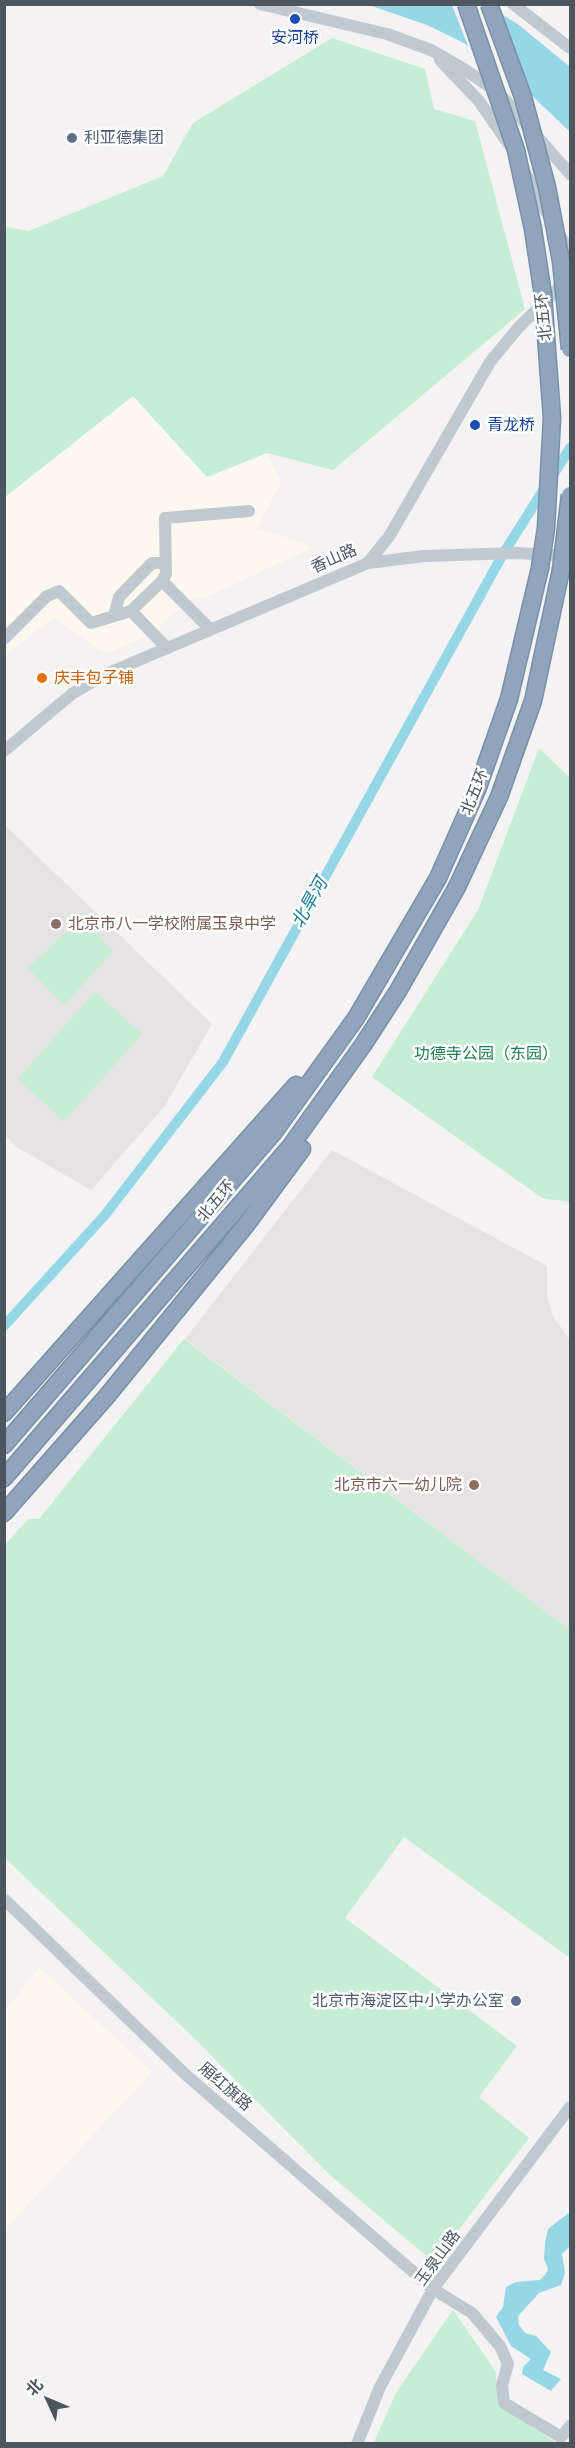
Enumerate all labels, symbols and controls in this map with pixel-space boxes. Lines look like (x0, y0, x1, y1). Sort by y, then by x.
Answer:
marker: 安河桥 (288, 12, 302, 26)
place label: 安河桥 (271, 28, 319, 48)
place label: 利亚德集团 (84, 128, 164, 148)
marker: 利亚德集团 (65, 131, 79, 145)
street label: 北五环 (532, 292, 556, 342)
place label: 青龙桥 (487, 415, 535, 435)
marker: 青龙桥 (468, 418, 482, 432)
street label: 香山路 (308, 540, 360, 578)
place label: 庆丰包子铺 (54, 668, 134, 688)
marker: 庆丰包子铺 (35, 671, 49, 685)
street label: 北五环 (457, 766, 493, 818)
water label: 北旱河 (287, 874, 333, 932)
place label: 北京市八一学校附属玉泉中学 (68, 914, 276, 934)
marker: 北京市八一学校附属玉泉中学 (49, 917, 63, 931)
park label: 功德寺公园（东园） (414, 1044, 558, 1064)
street label: 北五环 (193, 1176, 239, 1226)
place label: 北京市六一幼儿院 (334, 1475, 462, 1495)
marker: 北京市六一幼儿院 (467, 1478, 481, 1492)
place label: 北京市海淀区中小学办公室 (312, 1991, 504, 2011)
marker: 北京市海淀区中小学办公室 (509, 1994, 523, 2008)
street label: 厢红旗路 (195, 2059, 255, 2115)
street label: 玉泉山路 (411, 2226, 465, 2290)
north arrow (18, 2370, 78, 2430)
text: 北 (22, 2375, 47, 2400)

